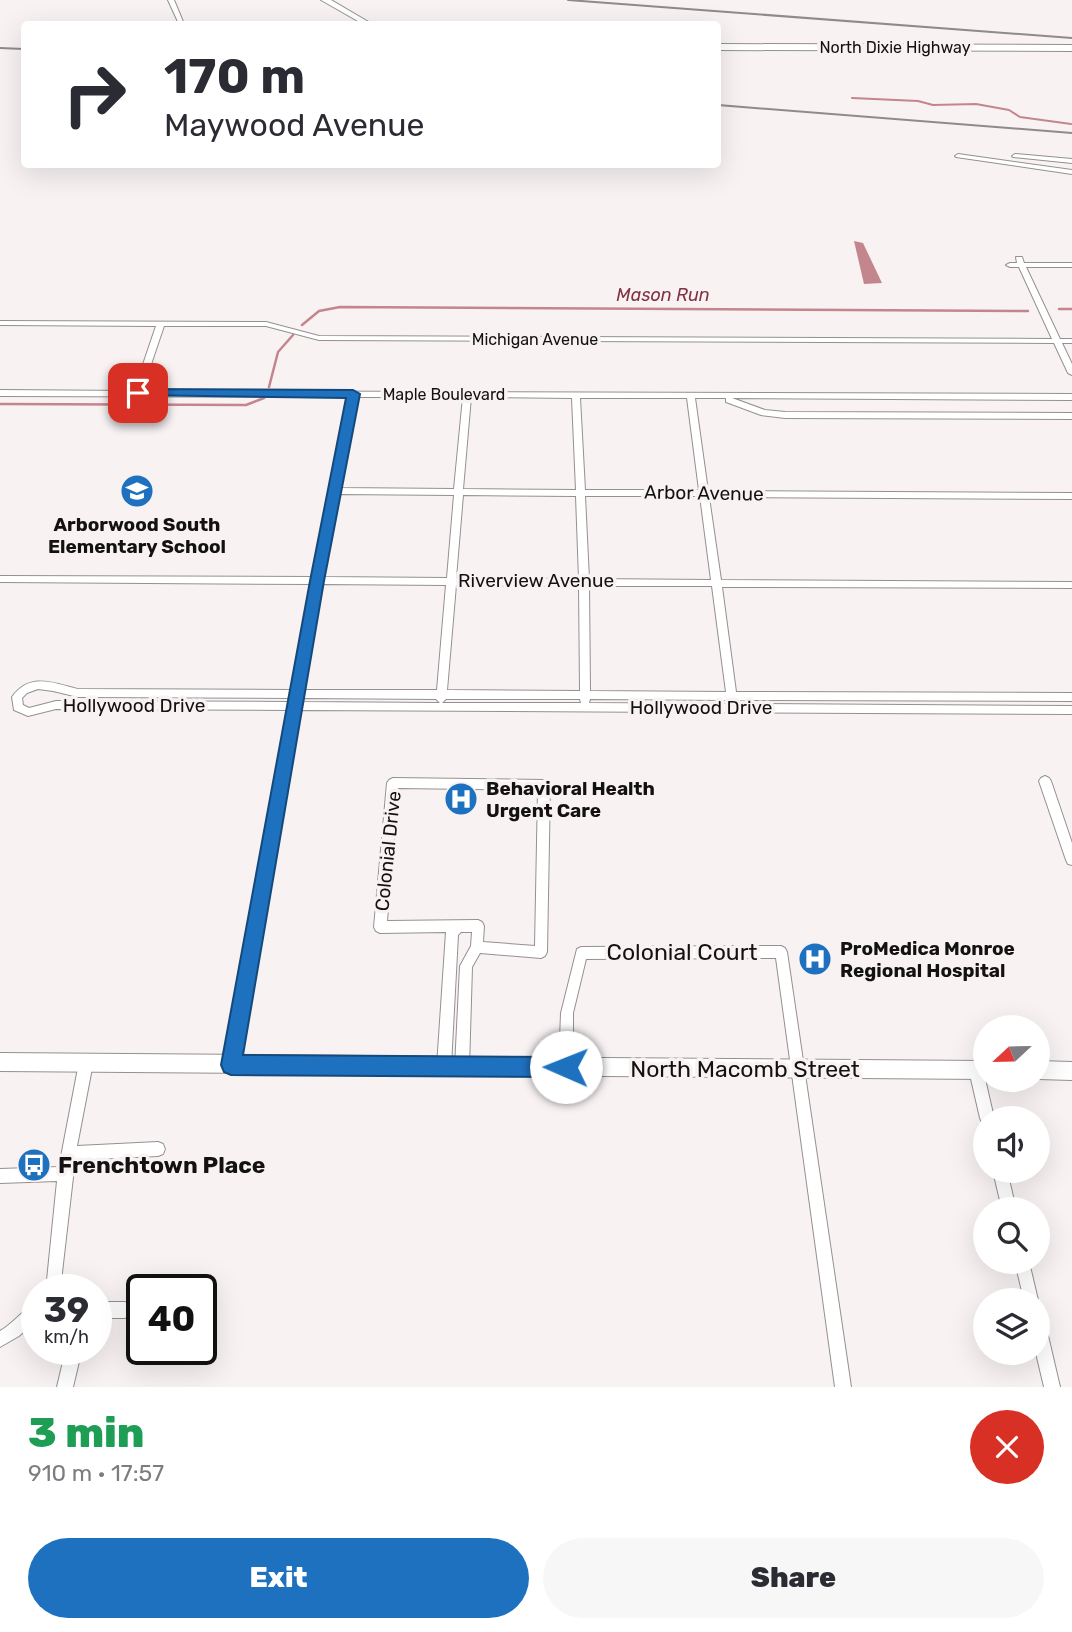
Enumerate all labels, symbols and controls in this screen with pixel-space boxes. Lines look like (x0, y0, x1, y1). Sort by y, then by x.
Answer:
street label: North Dixie Highway (819, 38, 971, 57)
text: 170 m (164, 47, 305, 105)
icon: right (49, 49, 140, 140)
text: Maywood Avenue (164, 106, 424, 144)
water label: Mason Run (616, 284, 710, 306)
street label: Michigan Avenue (472, 330, 598, 349)
pin (108, 363, 168, 423)
icon: arrive (119, 374, 157, 412)
street label: Maple Boulevard (383, 385, 505, 404)
school or university icon: Arborwood South Elementary School (118, 472, 156, 510)
street label: Arbor Avenue (644, 480, 764, 506)
place label: Arborwood South Elementary School (48, 513, 226, 558)
street label: Riverview Avenue (458, 569, 614, 592)
street label: Hollywood Drive (63, 694, 205, 717)
street label: Hollywood Drive (630, 696, 772, 719)
place label: Behavioral Health Urgent Care (486, 777, 655, 822)
hospital icon: Behavioral Health Urgent Care (442, 780, 480, 818)
street label: Colonial Drive (370, 790, 406, 912)
place label: ProMedica Monroe Regional Hospital (840, 937, 1015, 982)
street label: Colonial Court (607, 938, 757, 966)
hospital icon: ProMedica Monroe Regional Hospital (796, 940, 834, 978)
north arrow (973, 1015, 1050, 1092)
map controls (973, 1015, 1050, 1365)
position arrow (529, 1030, 603, 1104)
street label: North Macomb Street (630, 1055, 860, 1083)
button: sound (973, 1106, 1050, 1183)
bus stop icon: Frenchtown Place (15, 1146, 53, 1184)
place label: Frenchtown Place (58, 1151, 266, 1179)
button: search (973, 1197, 1050, 1274)
speed limit sign: 40 (126, 1274, 217, 1365)
button: layers (973, 1288, 1050, 1365)
text: 39 (44, 1289, 89, 1331)
text: km/h (44, 1326, 89, 1348)
text: 3 min (28, 1408, 144, 1458)
button: close (970, 1410, 1044, 1484)
text: 910 m · 17:57 (28, 1459, 164, 1487)
button: Exit (28, 1538, 529, 1618)
button: Share (543, 1538, 1044, 1618)

